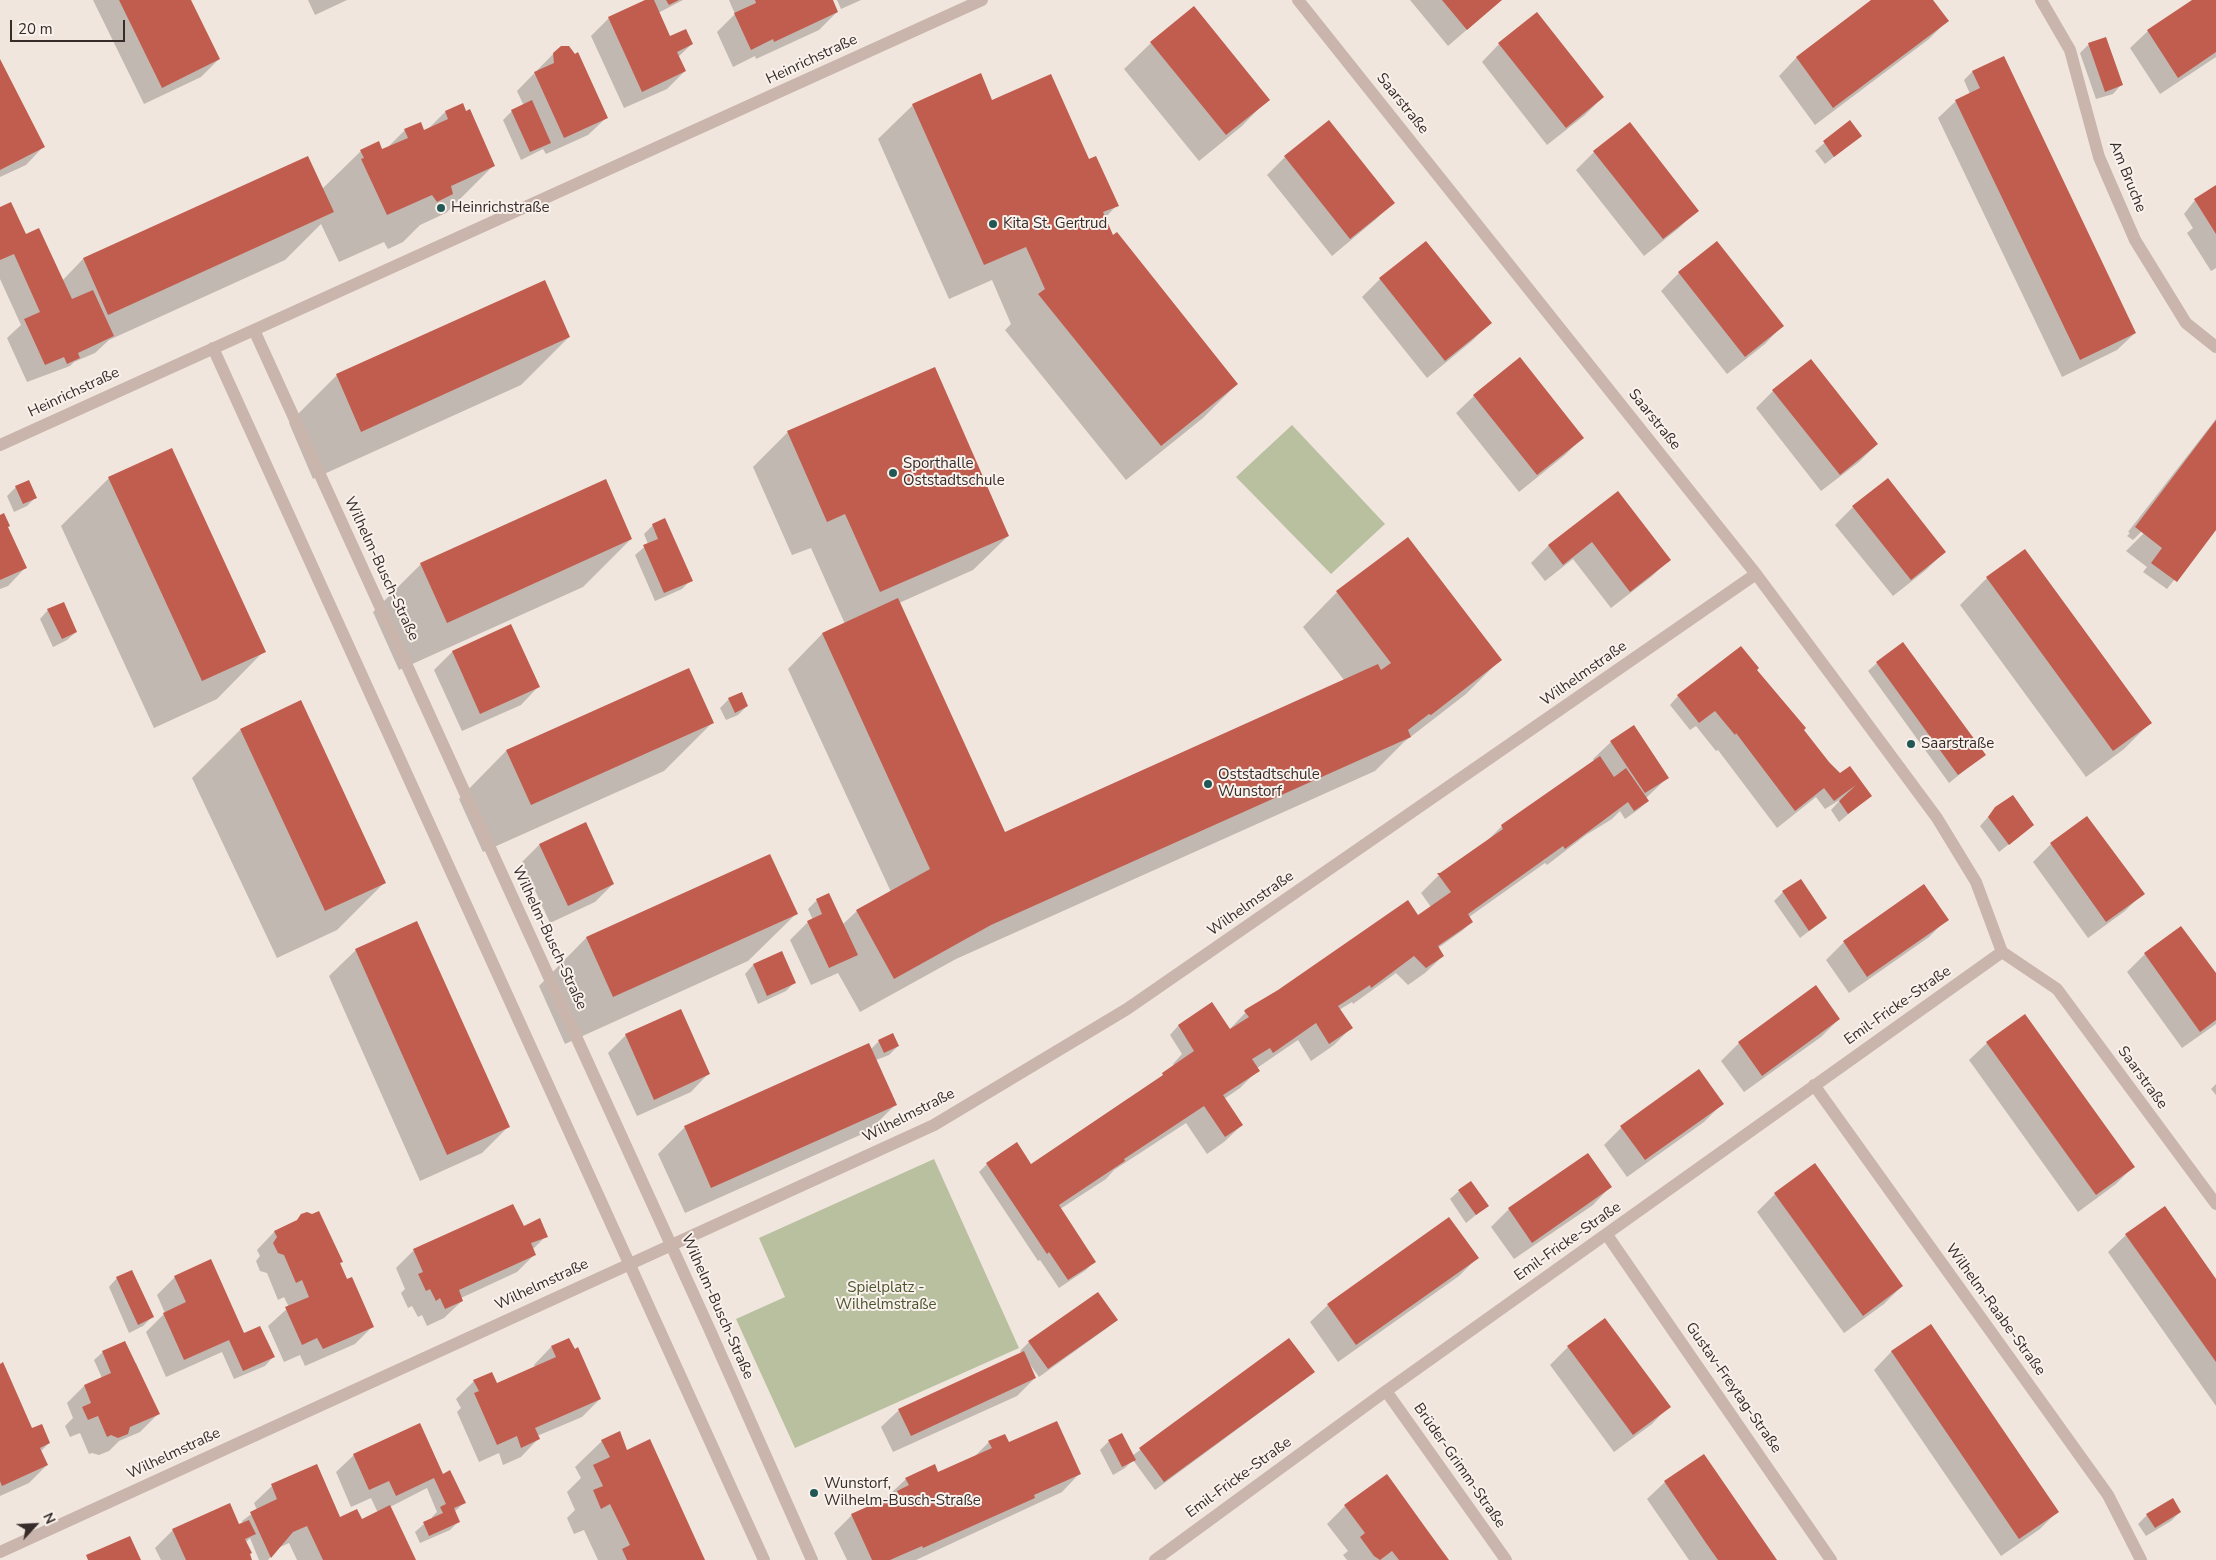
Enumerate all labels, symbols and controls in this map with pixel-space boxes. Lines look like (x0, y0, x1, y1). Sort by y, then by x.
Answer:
scale bar (12, 10, 128, 42)
text: 20 m (18, 19, 53, 39)
street label: Heinrichstraße (764, 31, 860, 89)
street label: Saarstraße (1372, 70, 1432, 138)
street label: Am Bruche (2105, 139, 2149, 215)
place label: Heinrichstraße (451, 199, 550, 217)
marker: Heinrichstraße (435, 202, 447, 214)
place label: Kita St. Gertrud (1003, 215, 1107, 233)
marker: Kita St. Gertrud (987, 218, 999, 230)
street label: Heinrichstraße (26, 364, 122, 422)
street label: Saarstraße (1624, 386, 1684, 454)
place label: Sporthalle Oststadtschule (903, 455, 1005, 490)
marker: Sporthalle Oststadtschule (887, 467, 899, 479)
street label: Wilhelm-Busch-Straße (340, 494, 422, 644)
street label: Wilhelmstraße (1537, 638, 1631, 710)
place label: Saarstraße (1921, 735, 1994, 753)
marker: Saarstraße (1905, 738, 1917, 750)
place label: Oststadtschule Wunstorf (1218, 766, 1320, 801)
marker: Oststadtschule Wunstorf (1202, 778, 1214, 790)
street label: Wilhelm-Busch-Straße (508, 863, 590, 1013)
street label: Wilhelmstraße (1204, 868, 1298, 940)
street label: Emil-Fricke-Straße (1841, 962, 1955, 1050)
street label: Saarstraße (2113, 1043, 2171, 1113)
street label: Wilhelmstraße (860, 1085, 958, 1147)
street label: Emil-Fricke-Straße (1511, 1198, 1625, 1286)
street label: Wilhelm-Busch-Straße (677, 1232, 757, 1382)
street label: Wilhelm-Raabe-Straße (1941, 1241, 2049, 1379)
street label: Wilhelmstraße (492, 1255, 592, 1315)
park label: Spielplatz - Wilhelmstraße (835, 1279, 937, 1314)
street label: Gustav-Freytag-Straße (1681, 1319, 1785, 1457)
street label: Brüder-Grimm-Straße (1409, 1400, 1509, 1532)
street label: Wilhelmstraße (124, 1424, 224, 1484)
street label: Emil-Fricke-Straße (1183, 1434, 1295, 1522)
place label: Wunstorf, Wilhelm-Busch-Straße (824, 1475, 981, 1510)
marker: Wunstorf, Wilhelm-Busch-Straße (808, 1487, 820, 1499)
north arrow (10, 1500, 60, 1550)
text: N (38, 1510, 60, 1527)

